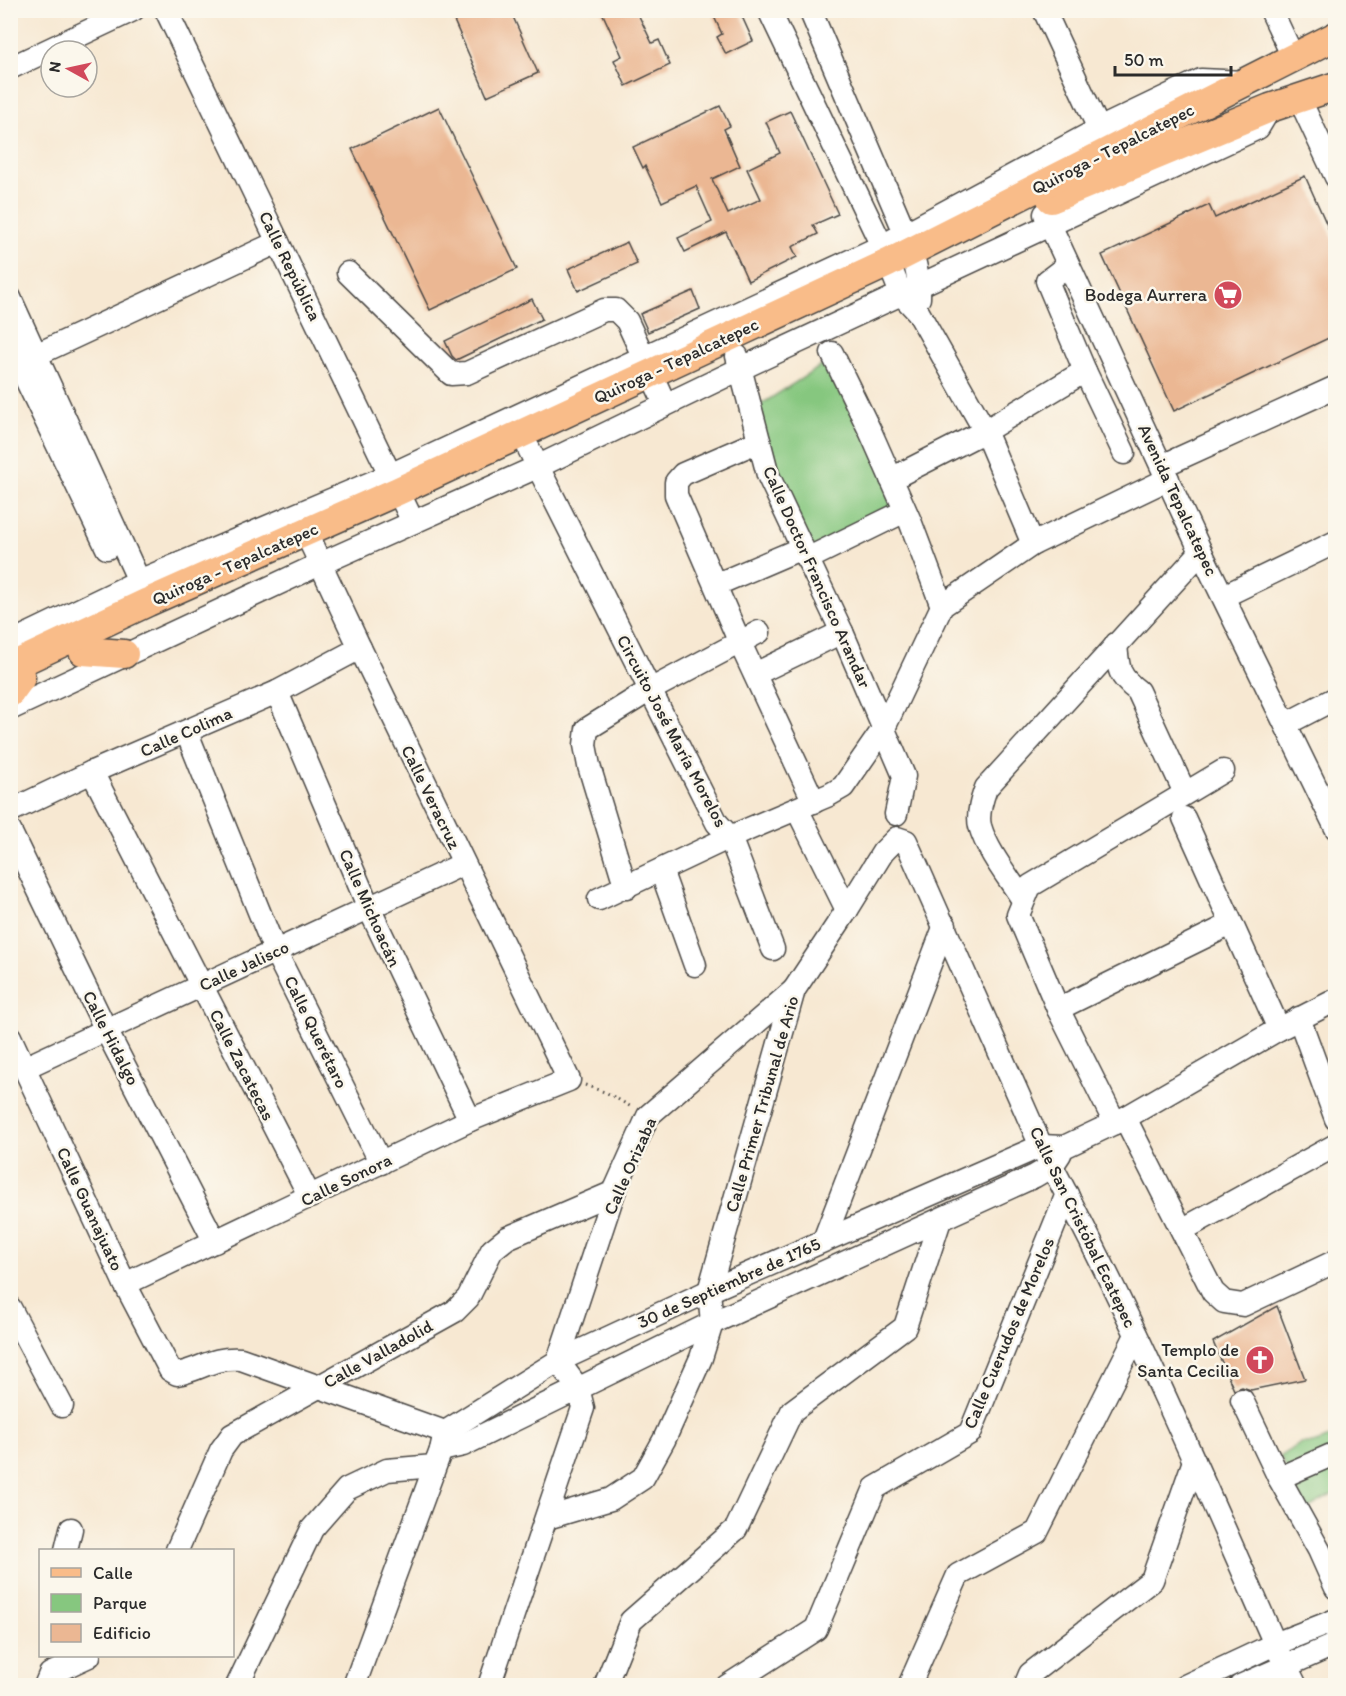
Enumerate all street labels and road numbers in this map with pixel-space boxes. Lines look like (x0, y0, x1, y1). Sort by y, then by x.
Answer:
street label: Quiroga - Tepalcatepec (1028, 98, 1198, 200)
street label: Calle República (254, 208, 326, 325)
street label: Quiroga - Tepalcatepec (590, 313, 762, 409)
street label: Avenida Tepalcatepec (1133, 421, 1223, 579)
street label: Calle Doctor Francisco Arandar (758, 462, 876, 692)
street label: Quiroga - Tepalcatepec (149, 517, 321, 611)
street label: Circuito José María Morelos (612, 631, 732, 831)
street label: Calle Colima (137, 702, 235, 762)
street label: Calle Veracruz (396, 741, 466, 853)
street label: Calle Michoacán (334, 846, 406, 970)
street label: Calle Jalisco (196, 936, 292, 996)
street label: Calle Querétaro (279, 972, 353, 1092)
street label: Calle Hidalgo (78, 987, 144, 1089)
street label: Calle Primer Tribunal de Ario (721, 993, 803, 1215)
street label: Calle Zacatecas (205, 1006, 279, 1124)
street label: Calle Orizaba (599, 1114, 661, 1218)
street label: Calle San Cristóbal Ecatepec (1025, 1123, 1141, 1331)
street label: Calle Guanajuato (52, 1143, 128, 1275)
street label: Calle Sonora (297, 1148, 395, 1211)
street label: 30 de Septiembre de 1765 (634, 1233, 824, 1333)
street label: Calle Cuerudos de Morelos (959, 1234, 1059, 1432)
street label: Calle Valladolid (319, 1315, 437, 1393)

